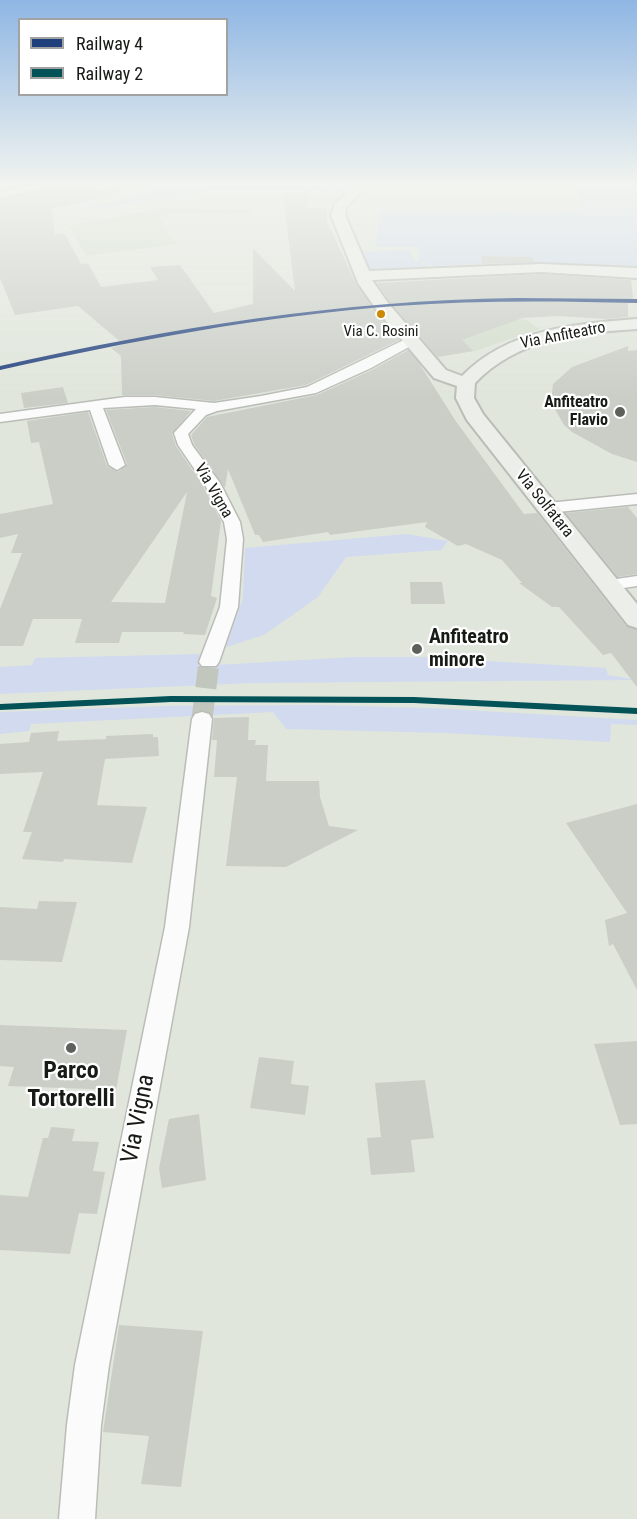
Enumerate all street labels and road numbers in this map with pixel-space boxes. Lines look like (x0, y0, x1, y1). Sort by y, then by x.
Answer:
street label: Via Anfiteatro (519, 318, 607, 354)
street label: Via Vigna (190, 460, 236, 522)
street label: Via Solfatara (511, 466, 577, 542)
street label: Via Vigna (116, 1072, 162, 1166)

